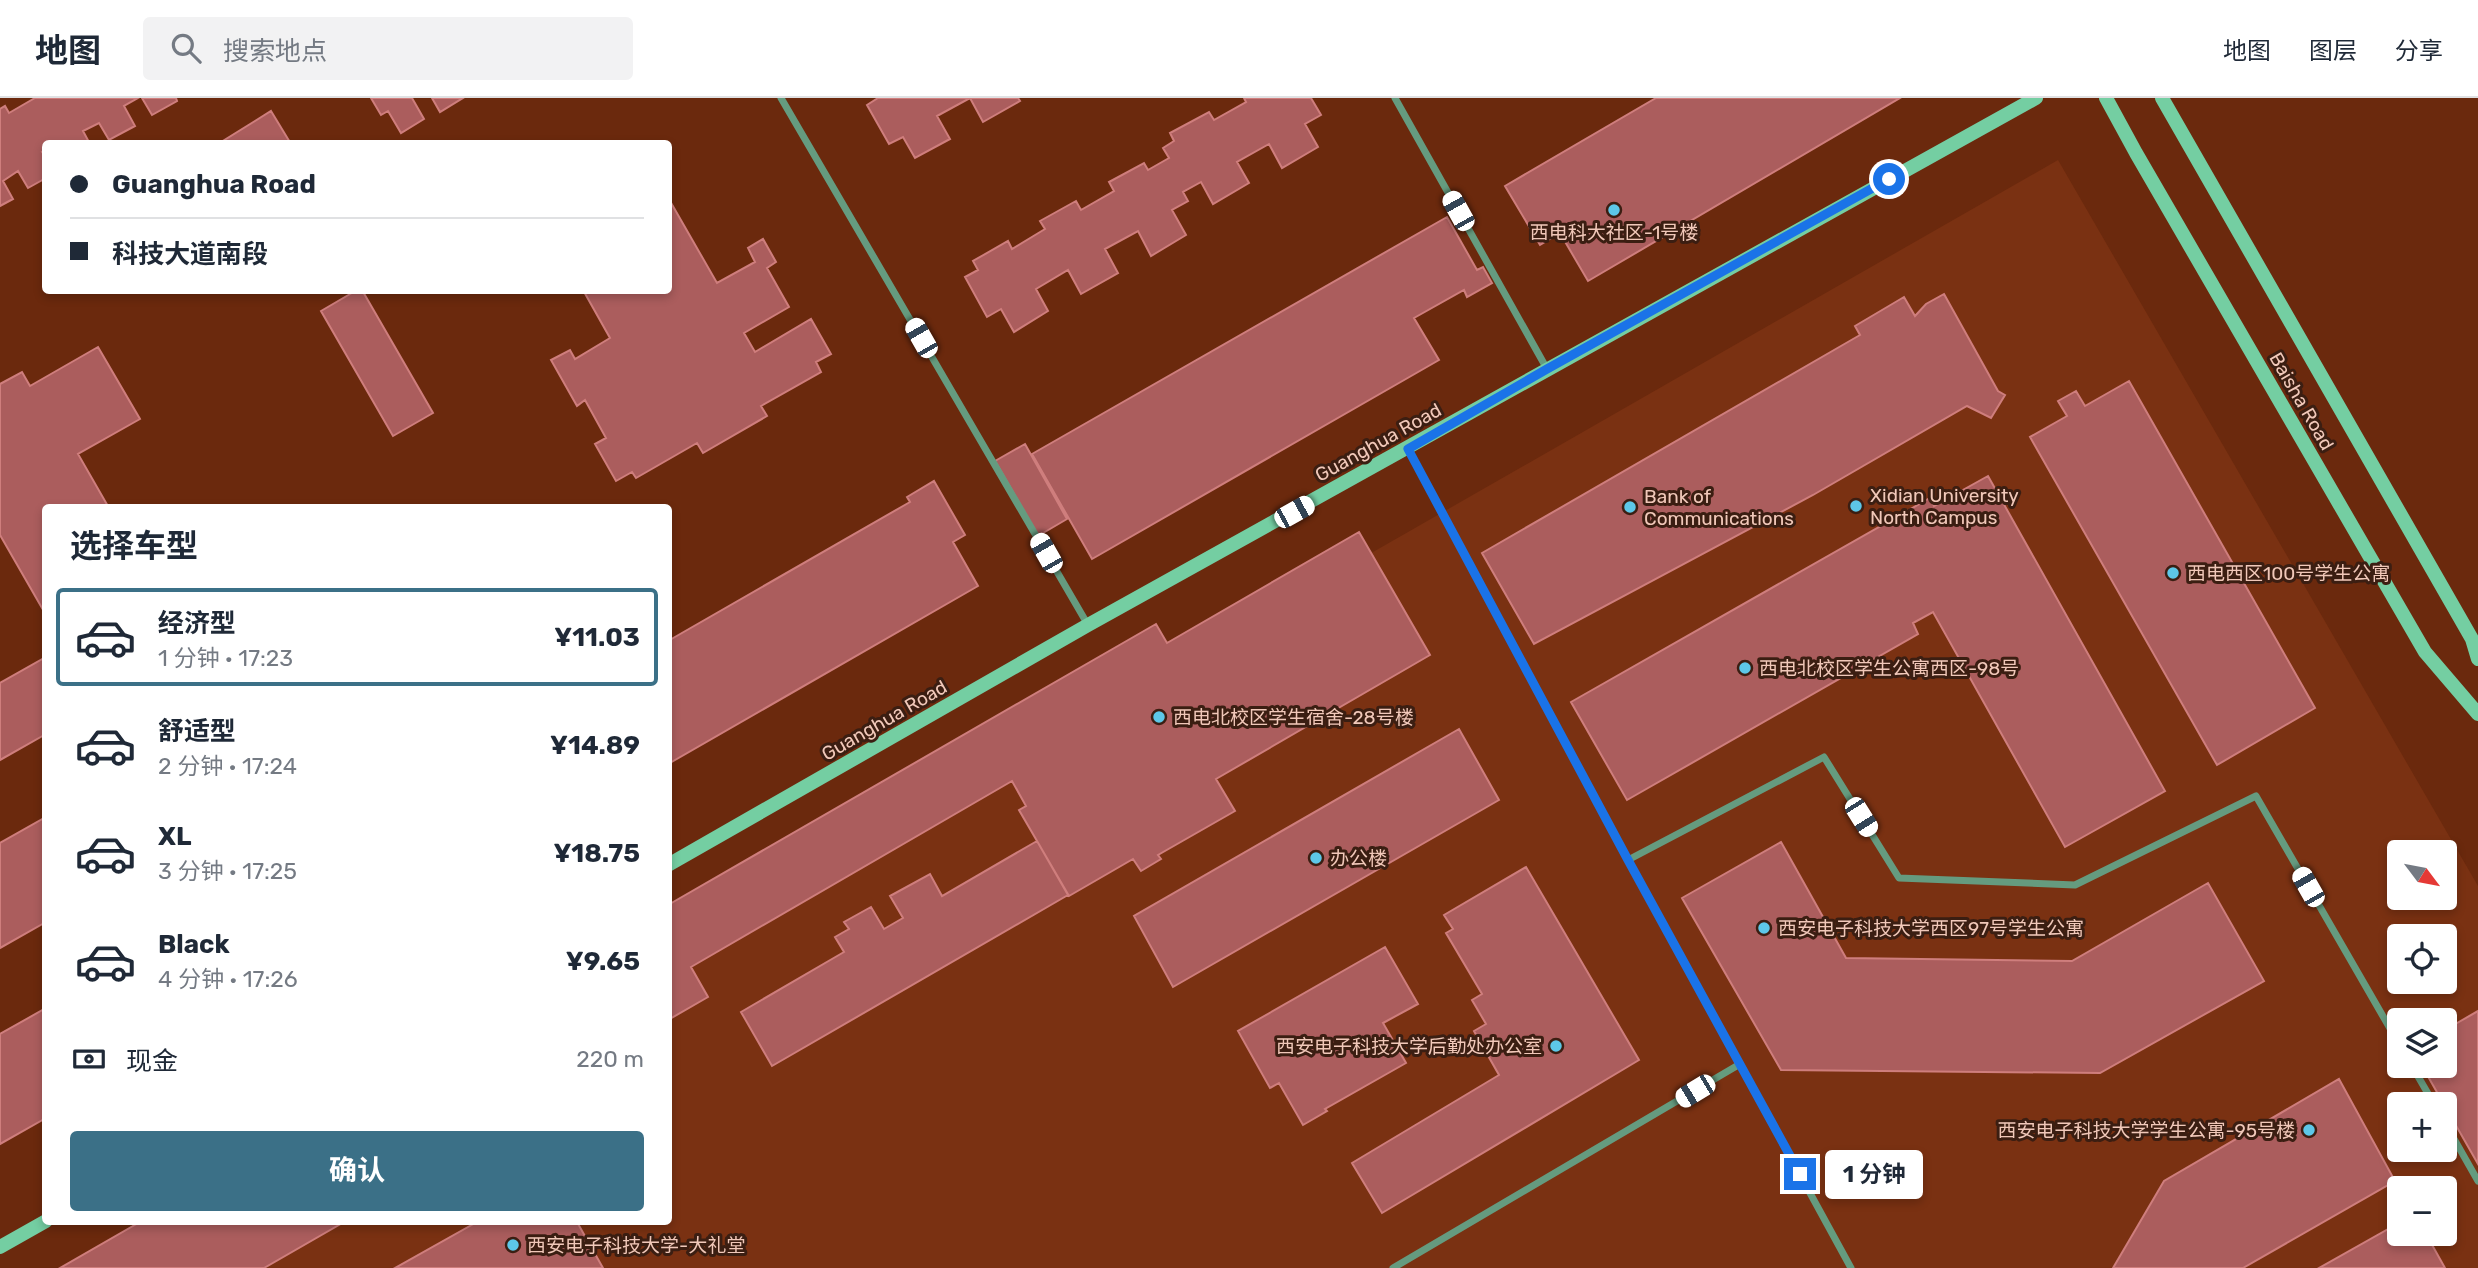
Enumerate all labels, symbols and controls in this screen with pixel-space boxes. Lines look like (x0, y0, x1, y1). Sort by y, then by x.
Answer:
search box (143, 17, 633, 80)
icon: search (167, 29, 205, 67)
text: 地图 (35, 31, 101, 70)
text: 搜索地点 (223, 36, 327, 67)
text: 地图 (2223, 37, 2271, 65)
text: 图层 (2309, 37, 2357, 65)
text: 分享 (2395, 37, 2443, 65)
route start (1873, 163, 1905, 195)
text: Guanghua Road (112, 169, 316, 200)
car (1439, 188, 1478, 234)
marker: 西电科大社区-1号楼 (1606, 202, 1622, 218)
place label: 西电科大社区-1号楼 (1530, 221, 1698, 244)
text: 科技大道南段 (112, 239, 268, 270)
car (902, 315, 941, 361)
street label: Baisha Road (2264, 348, 2339, 454)
street label: Guanghua Road (1311, 398, 1445, 487)
place label: Xidian University North Campus (1870, 484, 2019, 529)
place label: Bank of Communications (1644, 485, 1794, 530)
car (1271, 493, 1318, 531)
marker: Xidian University North Campus (1848, 498, 1864, 514)
marker: Bank of Communications (1622, 499, 1638, 515)
text: 选择车型 (70, 527, 198, 565)
car (1027, 530, 1066, 576)
place label: 西电西区100号学生公寓 (2187, 562, 2390, 585)
marker: 西电西区100号学生公寓 (2165, 565, 2181, 581)
icon: car (74, 606, 137, 669)
text: 经济型 (158, 608, 236, 639)
text: ¥11.03 (554, 622, 640, 653)
text: 1 分钟 · 17:23 (158, 644, 293, 672)
place label: 西电北校区学生公寓西区-98号 (1759, 657, 2019, 680)
marker: 西电北校区学生公寓西区-98号 (1737, 660, 1753, 676)
street label: Guanghua Road (817, 675, 951, 766)
place label: 西电北校区学生宿舍-28号楼 (1173, 706, 1414, 729)
marker: 西电北校区学生宿舍-28号楼 (1151, 709, 1167, 725)
icon: car (74, 714, 137, 777)
text: 舒适型 (158, 716, 236, 747)
text: ¥14.89 (550, 730, 640, 761)
text: 2 分钟 · 17:24 (158, 752, 297, 780)
car (1841, 794, 1882, 840)
text: XL (158, 821, 191, 852)
icon: car (74, 822, 137, 885)
text: ¥18.75 (553, 838, 640, 869)
north arrow (2387, 840, 2457, 910)
map controls (2387, 840, 2457, 1246)
place label: 办公楼 (1330, 847, 1387, 870)
marker: 办公楼 (1308, 850, 1324, 866)
text: 3 分钟 · 17:25 (158, 857, 297, 885)
car (2289, 864, 2328, 910)
place label: 西安电子科技大学西区97号学生公寓 (1778, 917, 2084, 940)
marker: 西安电子科技大学西区97号学生公寓 (1756, 920, 1772, 936)
button: locate (2387, 924, 2457, 994)
text: Black (158, 929, 230, 960)
icon: car (74, 930, 137, 993)
text: ¥9.65 (566, 946, 640, 977)
text: 4 分钟 · 17:26 (158, 965, 298, 993)
button: layers (2387, 1008, 2457, 1078)
place label: 西安电子科技大学后勤处办公室 (1276, 1035, 1542, 1058)
marker: 西安电子科技大学后勤处办公室 (1548, 1038, 1564, 1054)
icon: cash (70, 1040, 108, 1078)
text: 220 m (576, 1045, 644, 1073)
text: 现金 (126, 1046, 178, 1077)
car (1672, 1071, 1719, 1111)
button: + (2387, 1092, 2457, 1162)
place label: 西安电子科技大学学生公寓-95号楼 (1997, 1119, 2295, 1142)
marker: 西安电子科技大学学生公寓-95号楼 (2301, 1122, 2317, 1138)
button: 确认 (70, 1131, 644, 1211)
callout: 1 分钟 (1825, 1150, 1923, 1198)
route end (1784, 1158, 1816, 1190)
text: 1 分钟 (1843, 1160, 1905, 1188)
button: − (2387, 1176, 2457, 1246)
place label: 西安电子科技大学-大礼堂 (527, 1234, 745, 1257)
marker: 西安电子科技大学-大礼堂 (505, 1237, 521, 1253)

